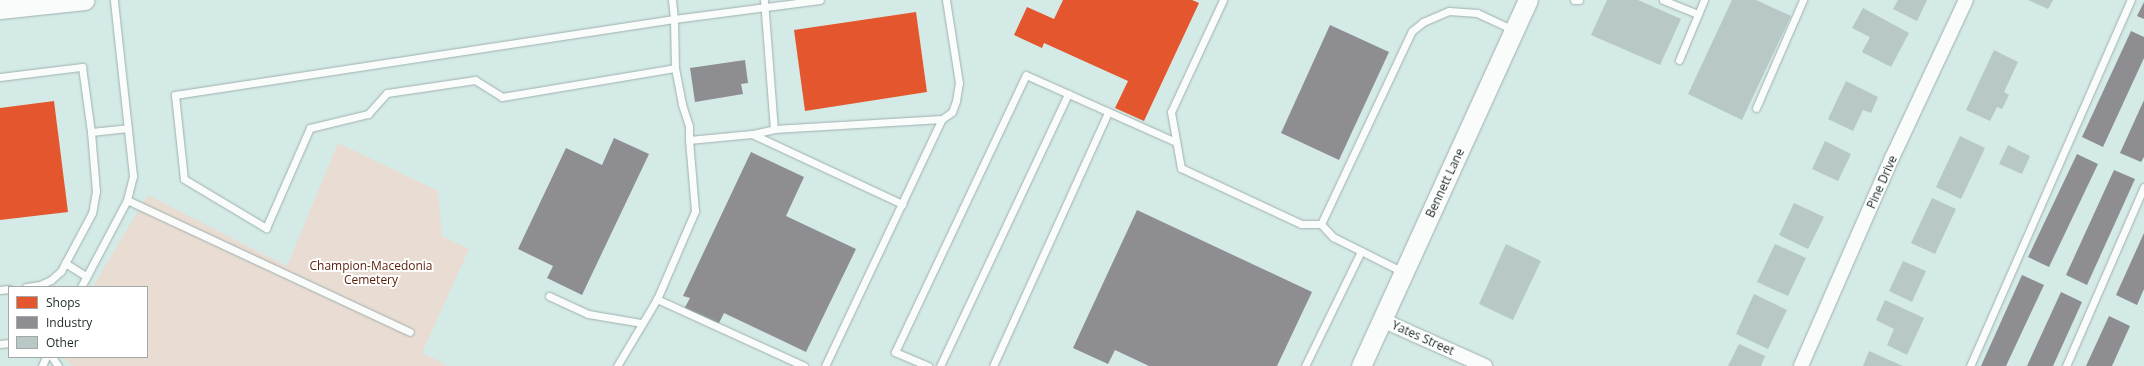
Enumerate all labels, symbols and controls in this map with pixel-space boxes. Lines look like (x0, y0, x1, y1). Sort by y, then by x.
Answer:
street label: Bennett Lane (1423, 146, 1467, 220)
street label: Pine Drive (1864, 153, 1900, 211)
park label: Champion-Macedonia Cemetery (309, 259, 433, 287)
legend (8, 286, 148, 358)
text: Shops (46, 294, 80, 311)
text: Industry (46, 314, 92, 331)
street label: Yates Street (1390, 318, 1456, 358)
text: Other (46, 334, 79, 351)

